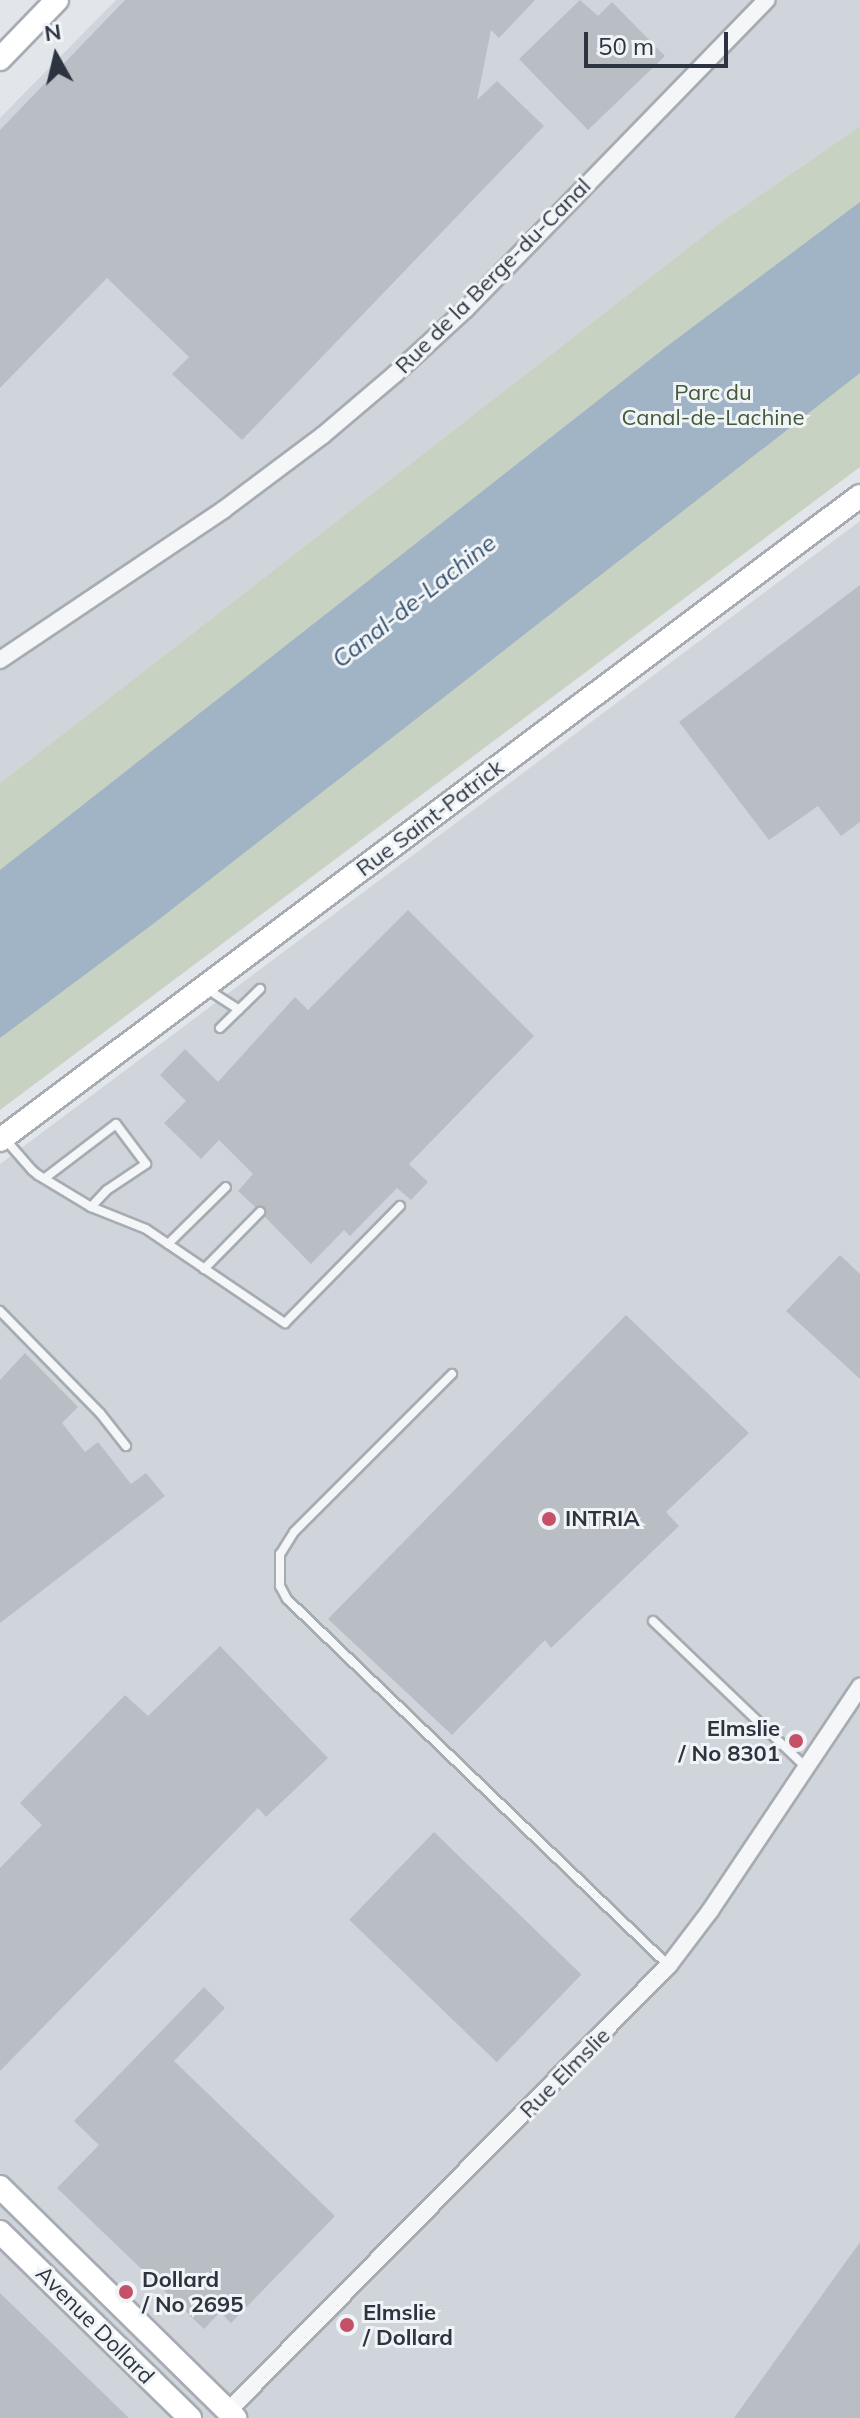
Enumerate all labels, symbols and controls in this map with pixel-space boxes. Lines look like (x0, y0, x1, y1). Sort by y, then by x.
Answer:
north arrow (16, 16, 96, 96)
scale bar (588, 16, 732, 66)
text: N (42, 17, 63, 47)
text: 50 m (598, 31, 654, 61)
street label: Rue de la Berge-du-Canal (390, 173, 596, 379)
park label: Parc du Canal-de-Lachine (622, 379, 804, 430)
water label: Canal-de-Lachine (327, 528, 501, 674)
street label: Rue Saint-Patrick (351, 754, 509, 882)
place label: INTRIA (565, 1506, 640, 1532)
marker: INTRIA (540, 1510, 558, 1528)
place label: Elmslie / No 8301 (679, 1715, 780, 1766)
marker: Elmslie / No 8301 (787, 1732, 805, 1750)
street label: Rue Elmslie (514, 2022, 616, 2124)
street label: Avenue Dollard (30, 2260, 160, 2390)
place label: Dollard / No 2695 (142, 2266, 243, 2318)
marker: Dollard / No 2695 (117, 2283, 135, 2301)
place label: Elmslie / Dollard (363, 2299, 453, 2350)
marker: Elmslie / Dollard (338, 2316, 356, 2334)

